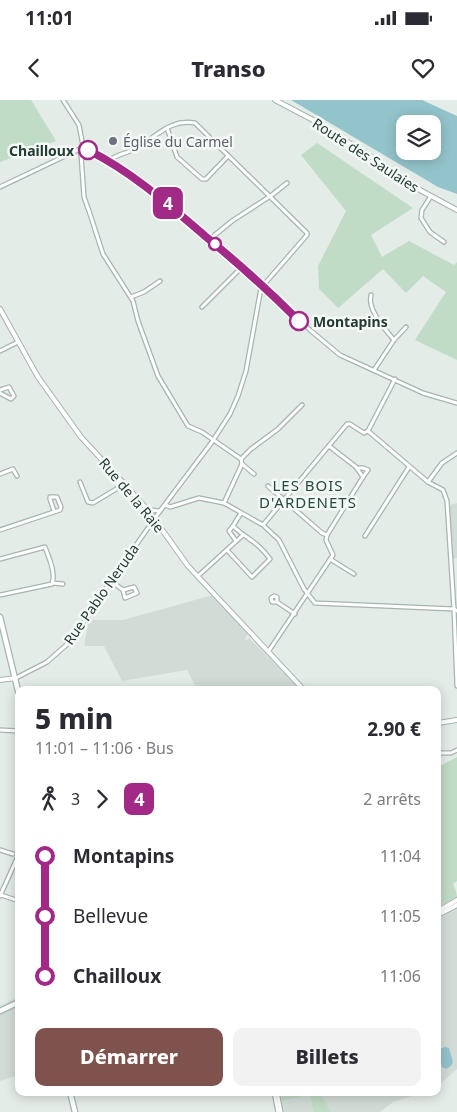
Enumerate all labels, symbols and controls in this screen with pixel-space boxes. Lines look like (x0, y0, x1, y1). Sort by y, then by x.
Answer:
text: 11:01 (25, 5, 74, 31)
text: Transo (191, 53, 266, 83)
icon: back (20, 54, 48, 82)
icon: heart (409, 54, 437, 82)
street label: Route des Saulaies (309, 113, 423, 197)
map controls (396, 115, 441, 160)
button: layers (396, 115, 441, 160)
place label: Église du Carmel (123, 132, 233, 151)
marker: Église du Carmel (107, 135, 119, 147)
marker: Chailloux (78, 140, 98, 160)
place label: Chailloux (9, 141, 75, 160)
line badge: 4 (152, 187, 184, 219)
text: 4 (163, 191, 173, 215)
unlabelled marker (208, 237, 222, 251)
marker: Montapins (289, 311, 309, 331)
place label: Montapins (313, 312, 388, 331)
street label: Rue de la Raie (95, 454, 169, 537)
district label: LES BOIS D'ARDENETS (259, 475, 357, 512)
street label: Rue Pablo Neruda (59, 540, 143, 648)
text: 5 min (35, 699, 113, 737)
text: 2.90 € (367, 716, 421, 742)
text: 11:01 – 11:06 · Bus (35, 737, 174, 759)
icon: walk (35, 785, 63, 813)
icon: forward (88, 785, 116, 813)
text: 4 (134, 787, 144, 811)
text: 3 (71, 788, 80, 810)
text: 2 arrêts (363, 788, 421, 810)
text: Montapins (73, 843, 174, 869)
text: 11:04 (380, 845, 421, 867)
text: Bellevue (73, 903, 148, 929)
text: 11:05 (380, 905, 421, 927)
text: Chailloux (73, 963, 161, 989)
text: 11:06 (380, 965, 421, 987)
button: Démarrer (35, 1028, 223, 1086)
button: Billets (233, 1028, 421, 1086)

